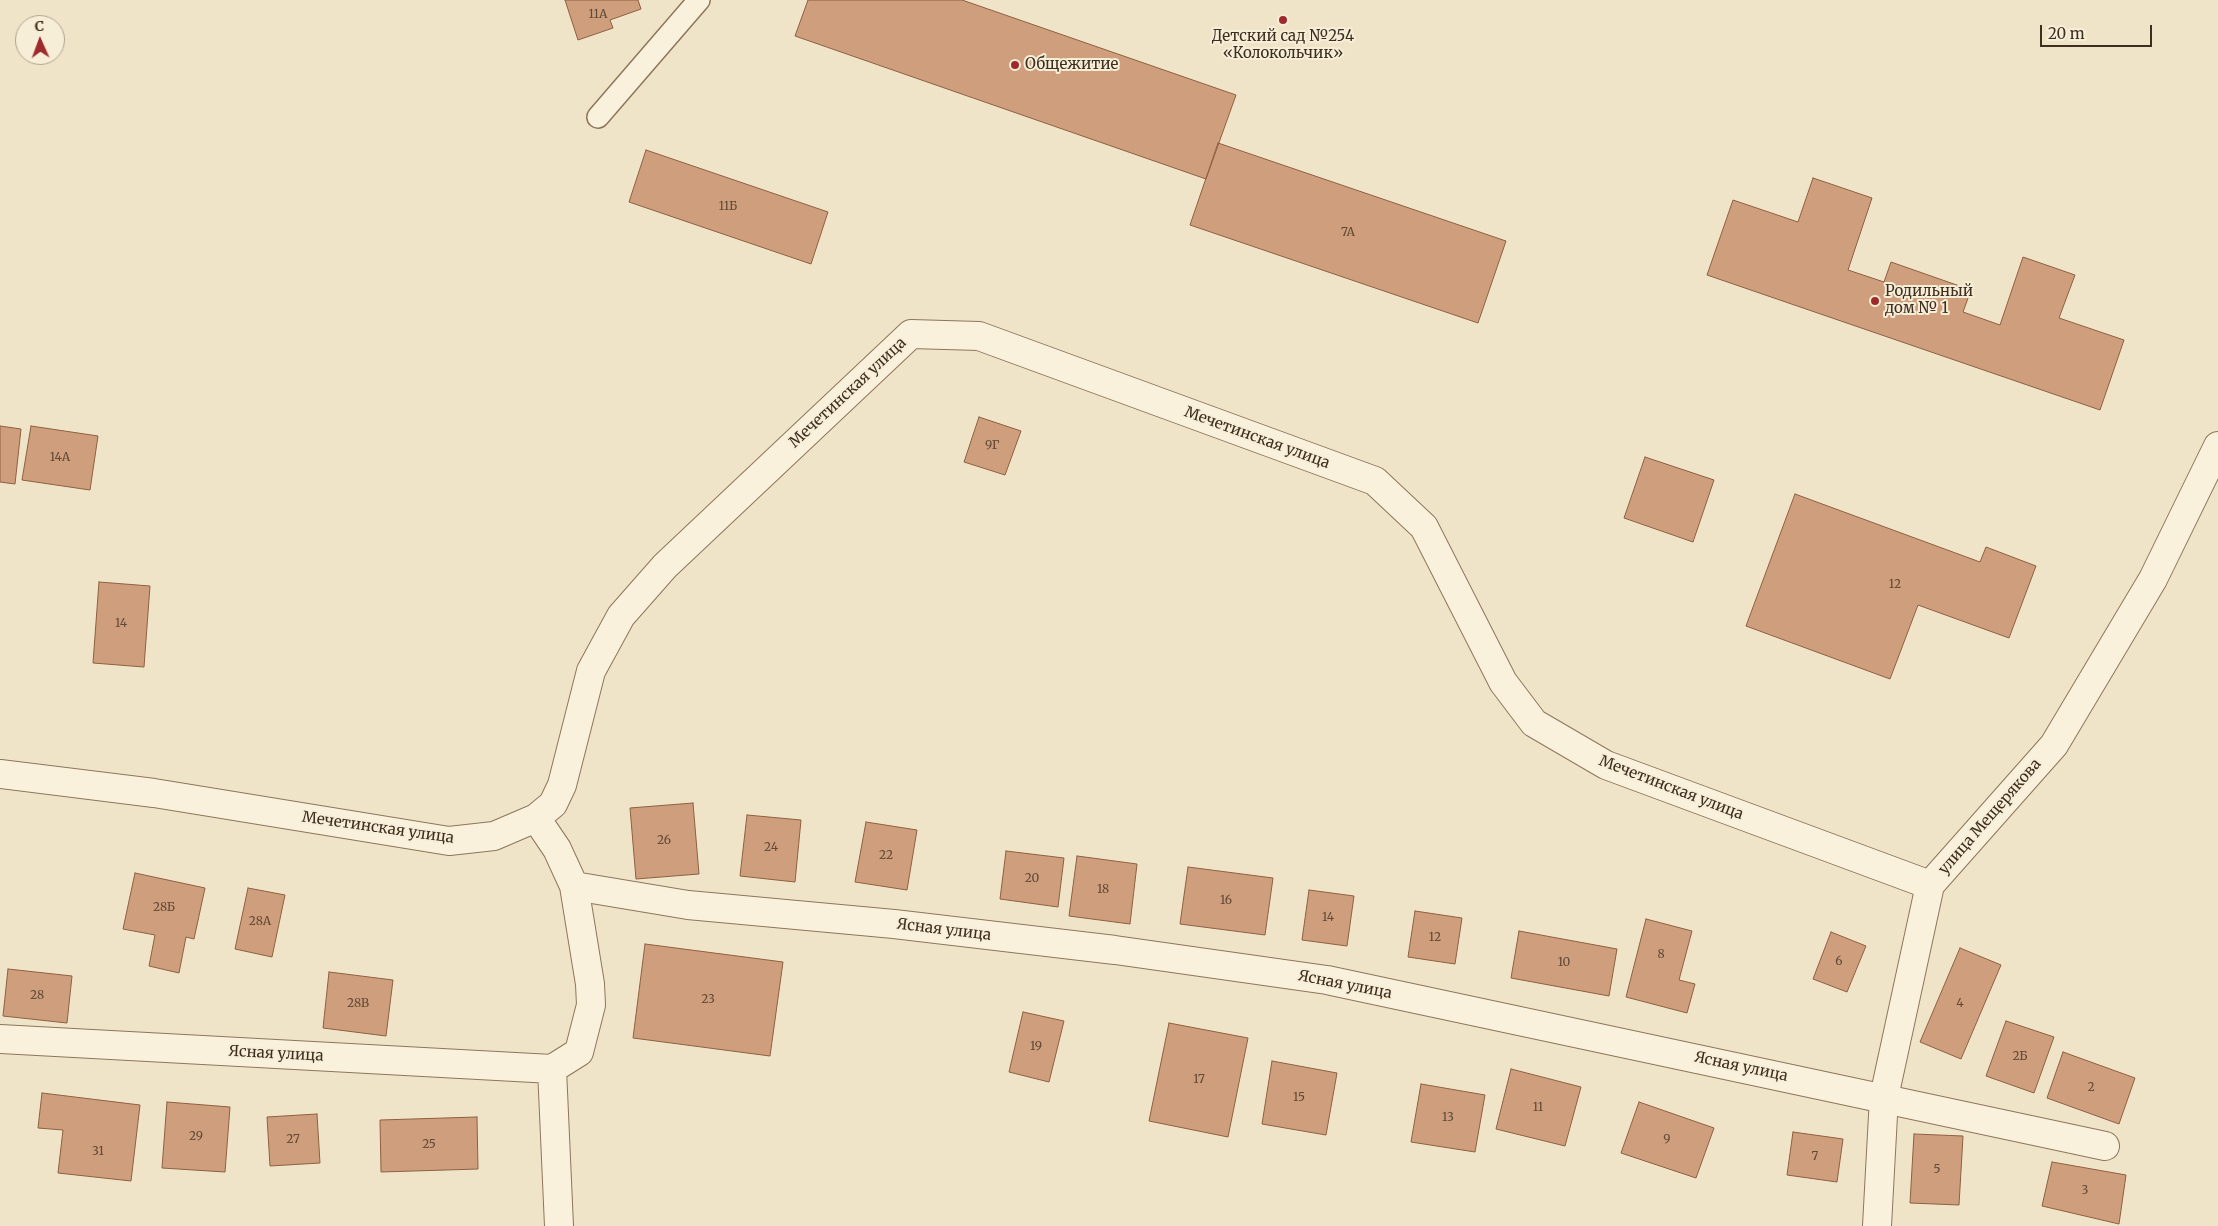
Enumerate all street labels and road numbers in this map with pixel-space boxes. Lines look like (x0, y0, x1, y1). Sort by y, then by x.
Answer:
street label: Мечетинская улица (786, 334, 910, 452)
street label: Мечетинская улица (1182, 403, 1332, 473)
street label: Мечетинская улица (1596, 752, 1746, 824)
street label: улица Мещерякова (1935, 756, 2045, 878)
street label: Мечетинская улица (301, 808, 455, 848)
street label: Ясная улица (896, 915, 992, 945)
street label: Ясная улица (1297, 967, 1393, 1003)
street label: Ясная улица (228, 1043, 324, 1065)
street label: Ясная улица (1693, 1048, 1789, 1086)

